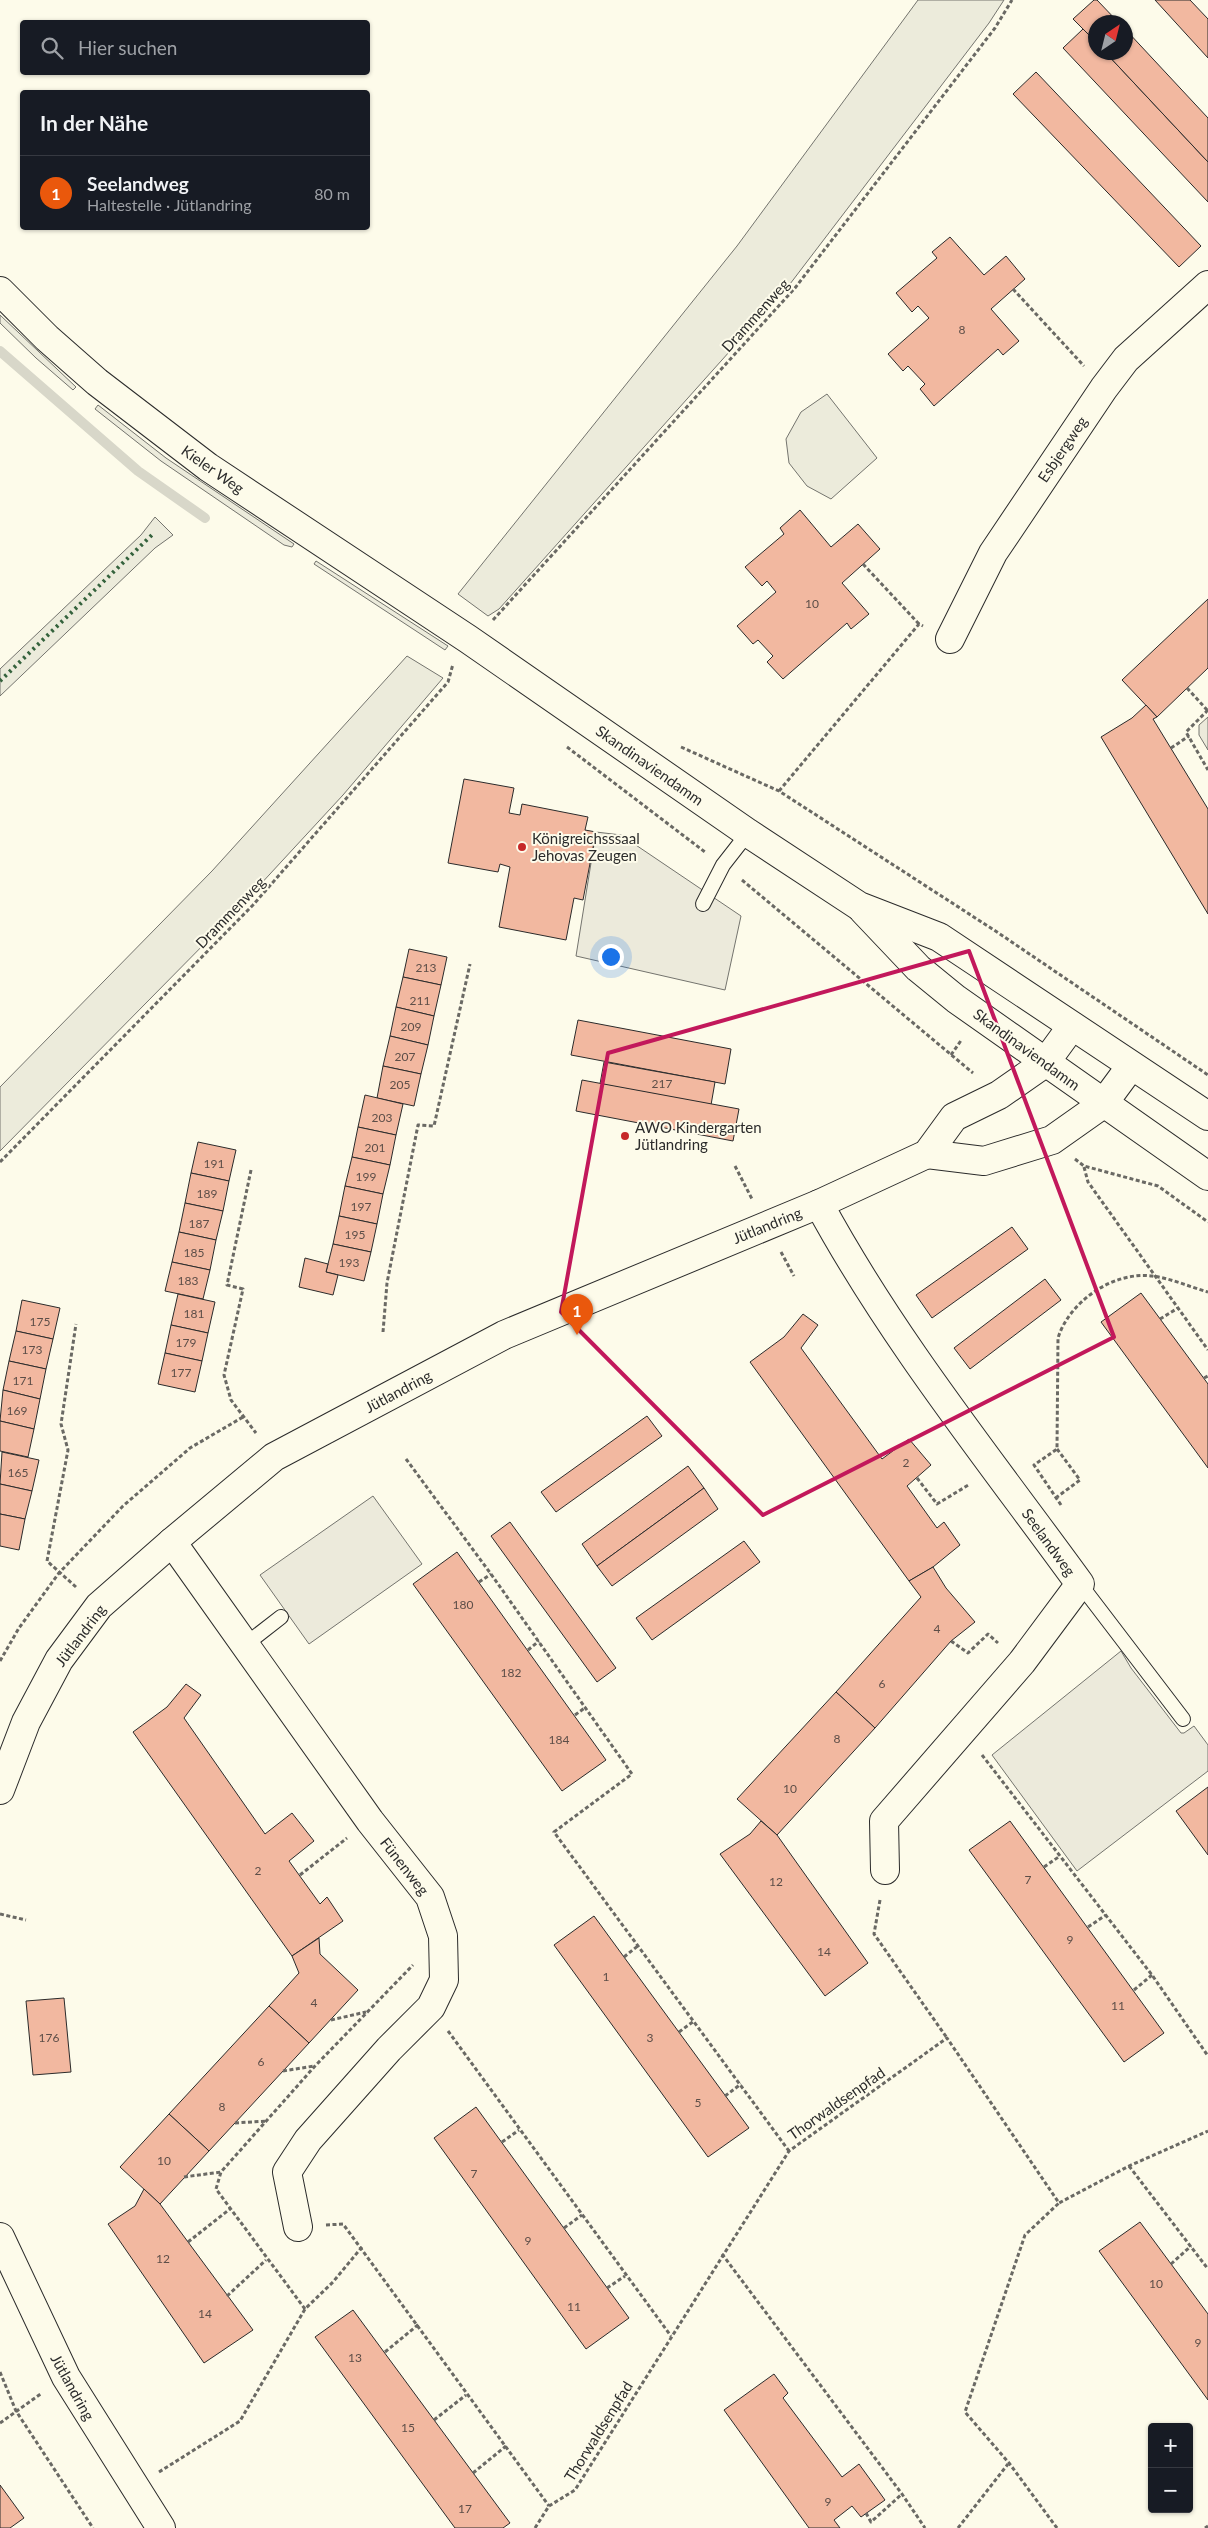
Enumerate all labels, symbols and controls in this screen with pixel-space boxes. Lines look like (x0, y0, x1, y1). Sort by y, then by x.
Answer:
north arrow (1088, 15, 1133, 60)
search box (20, 20, 370, 75)
icon: search (38, 34, 66, 62)
text: Hier suchen (78, 36, 177, 59)
text: In der Nähe (40, 110, 148, 135)
text: Seelandweg (87, 172, 189, 195)
text: 1 (51, 184, 61, 203)
text: 80 m (314, 184, 350, 203)
text: Haltestelle · Jütlandring (87, 195, 252, 214)
street label: Drammenweg (717, 275, 793, 355)
house number: 8 (959, 322, 966, 337)
street label: Esbjergweg (1033, 413, 1091, 485)
street label: Kieler Weg (178, 441, 248, 497)
house number: 10 (805, 596, 819, 611)
street label: Skandinaviendamm (593, 721, 707, 809)
place label: Königreichsssaal Jehovas Zeugen (532, 829, 640, 864)
marker: Königreichsssaal Jehovas Zeugen (516, 841, 528, 853)
street label: Drammenweg (191, 872, 269, 951)
your location (598, 944, 624, 970)
house number: 213 (416, 960, 436, 975)
house number: 211 (410, 993, 430, 1008)
street label: Skandinaviendamm (970, 1004, 1084, 1094)
house number: 209 (401, 1019, 421, 1034)
house number: 207 (395, 1049, 415, 1064)
house number: 217 (652, 1076, 672, 1091)
house number: 205 (390, 1077, 410, 1092)
house number: 203 (372, 1110, 392, 1125)
place label: AWO Kindergarten Jütlandring (635, 1118, 762, 1153)
marker: AWO Kindergarten Jütlandring (619, 1130, 631, 1142)
house number: 201 (365, 1140, 385, 1155)
house number: 191 (204, 1156, 224, 1171)
house number: 199 (356, 1169, 376, 1184)
house number: 189 (197, 1186, 217, 1201)
house number: 197 (351, 1199, 371, 1214)
street label: Jütlandring (730, 1203, 804, 1247)
house number: 187 (189, 1216, 209, 1231)
house number: 195 (345, 1227, 365, 1242)
house number: 185 (184, 1245, 204, 1260)
house number: 193 (339, 1255, 359, 1270)
house number: 183 (178, 1273, 198, 1288)
pin: 1 (561, 1294, 593, 1335)
house number: 181 (184, 1306, 204, 1321)
house number: 175 (30, 1314, 50, 1329)
house number: 179 (176, 1335, 196, 1350)
house number: 173 (22, 1342, 42, 1357)
house number: 177 (171, 1365, 191, 1380)
street label: Jütlandring (362, 1366, 435, 1416)
house number: 171 (13, 1373, 33, 1388)
house number: 169 (7, 1403, 27, 1418)
house number: 2 (903, 1455, 910, 1470)
house number: 165 (8, 1465, 28, 1480)
street label: Seelandweg (1018, 1505, 1080, 1579)
house number: 180 (453, 1597, 473, 1612)
street label: Jütlandring (51, 1600, 109, 1670)
house number: 4 (934, 1621, 941, 1636)
house number: 182 (501, 1665, 521, 1680)
house number: 6 (879, 1676, 886, 1691)
house number: 8 (834, 1731, 841, 1746)
house number: 184 (549, 1732, 569, 1747)
house number: 10 (783, 1781, 797, 1796)
street label: Fünenweg (377, 1834, 433, 1899)
house number: 2 (255, 1863, 262, 1878)
house number: 7 (1025, 1872, 1032, 1887)
house number: 12 (769, 1874, 783, 1889)
house number: 9 (1067, 1932, 1074, 1947)
house number: 14 (817, 1944, 831, 1959)
house number: 1 (603, 1969, 610, 1984)
house number: 4 (311, 1995, 318, 2010)
house number: 11 (1111, 1998, 1125, 2013)
house number: 176 (39, 2030, 59, 2045)
house number: 3 (647, 2030, 654, 2045)
house number: 6 (258, 2054, 265, 2069)
street label: Thorwaldsenpfad (784, 2063, 888, 2143)
house number: 5 (695, 2095, 702, 2110)
house number: 8 (219, 2099, 226, 2114)
house number: 10 (157, 2153, 171, 2168)
house number: 7 (471, 2166, 478, 2181)
house number: 9 (525, 2233, 532, 2248)
house number: 12 (156, 2251, 170, 2266)
house number: 10 (1149, 2276, 1163, 2291)
house number: 11 (567, 2299, 581, 2314)
house number: 14 (198, 2306, 212, 2321)
house number: 9 (1195, 2335, 1202, 2350)
house number: 13 (348, 2350, 362, 2365)
street label: Jütlandring (47, 2351, 99, 2423)
street label: Thorwaldsenpfad (560, 2378, 636, 2484)
house number: 15 (401, 2420, 415, 2435)
map controls (1148, 2423, 1193, 2513)
button: + (1148, 2423, 1193, 2468)
button: − (1148, 2468, 1193, 2513)
house number: 9 (825, 2494, 832, 2509)
house number: 17 (458, 2501, 472, 2516)

